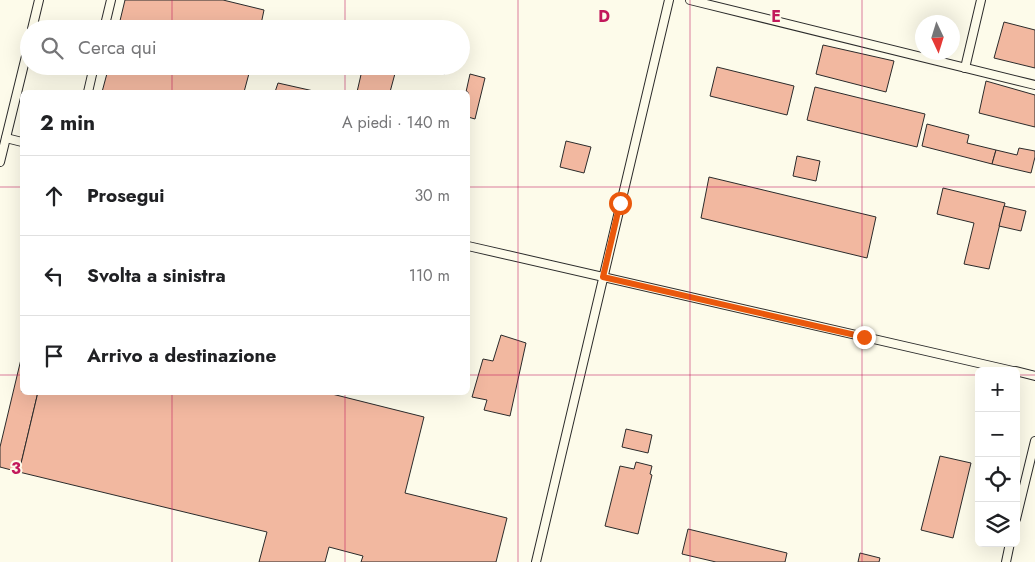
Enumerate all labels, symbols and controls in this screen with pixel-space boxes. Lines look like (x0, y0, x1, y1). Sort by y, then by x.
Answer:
text: D (598, 5, 610, 28)
text: E (771, 5, 781, 28)
north arrow (915, 15, 960, 60)
search box (20, 20, 470, 75)
icon: search (38, 34, 66, 62)
text: Cerca qui (78, 34, 157, 61)
text: 2 min (40, 108, 95, 138)
text: A piedi · 140 m (342, 111, 450, 134)
icon: ahead (40, 182, 68, 210)
text: Prosegui (87, 182, 165, 209)
text: 30 m (414, 184, 450, 207)
route start (609, 192, 632, 215)
icon: left (40, 262, 68, 290)
text: Svolta a sinistra (87, 262, 226, 289)
text: 110 m (409, 264, 450, 287)
route end (853, 326, 876, 349)
icon: arrive (40, 342, 68, 370)
text: Arrivo a destinazione (87, 342, 276, 369)
map controls (975, 367, 1020, 547)
button: + (975, 367, 1020, 412)
button: − (975, 412, 1020, 457)
text: 3 (11, 457, 21, 480)
button: locate (975, 457, 1020, 502)
button: layers (975, 502, 1020, 547)

